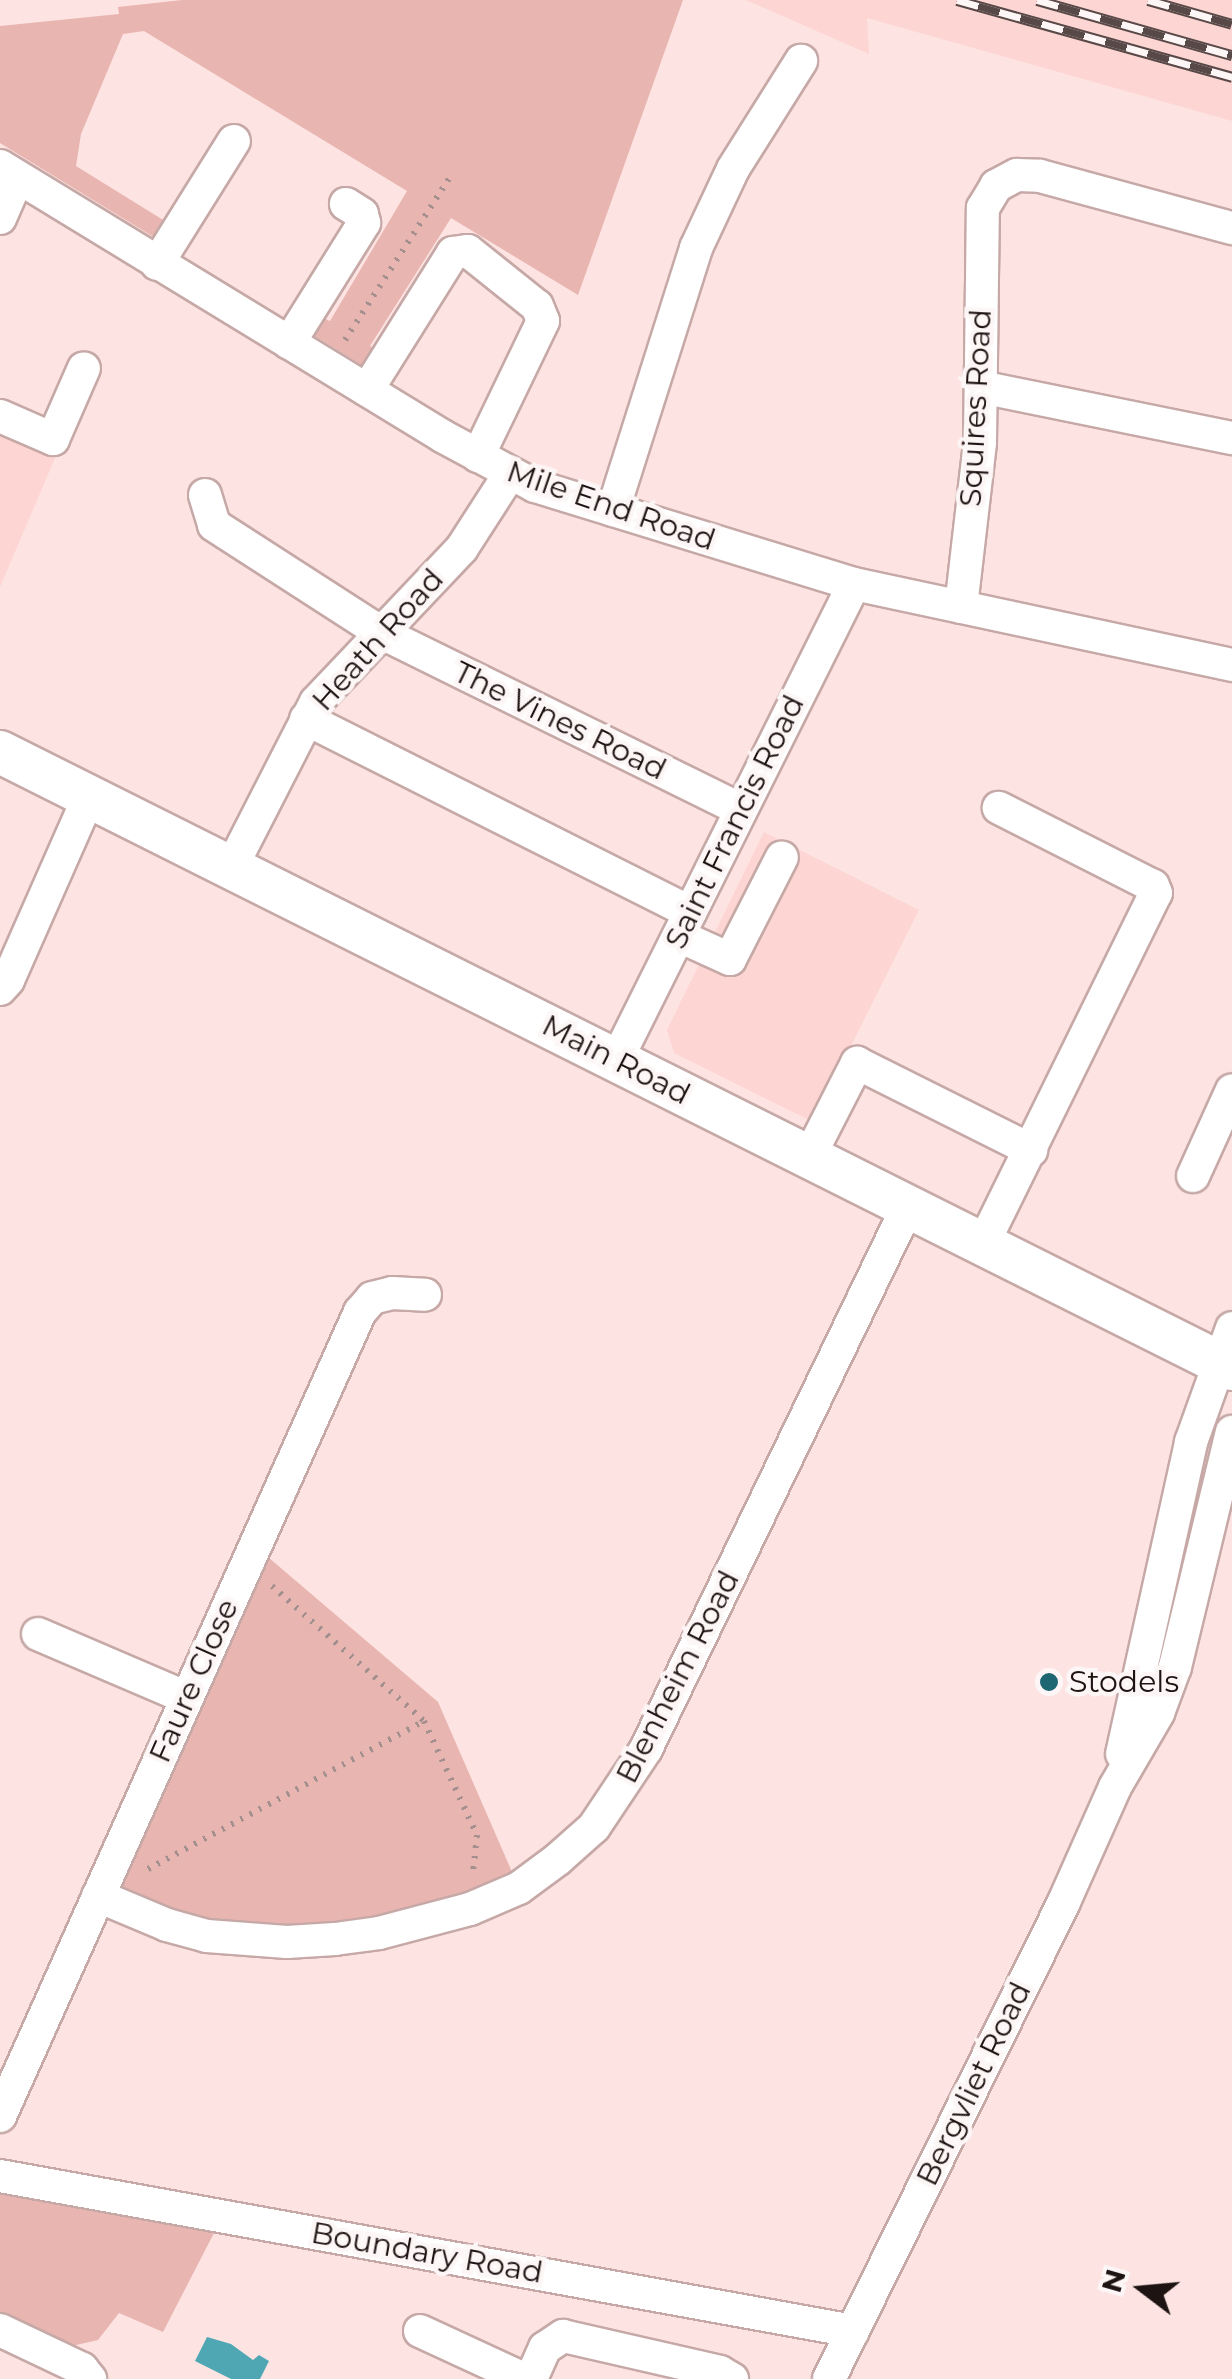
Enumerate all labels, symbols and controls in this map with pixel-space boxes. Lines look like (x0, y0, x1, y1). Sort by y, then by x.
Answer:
street label: Squires Road (953, 308, 999, 508)
street label: Mile End Road (502, 454, 720, 558)
street label: Heath Road (305, 562, 451, 718)
street label: The Vines Road (448, 654, 672, 788)
street label: Saint Francis Road (658, 689, 812, 955)
street label: Main Road (536, 1007, 696, 1113)
street label: Blenheim Road (609, 1565, 747, 1789)
street label: Faure Close (142, 1594, 246, 1768)
place label: Stodels (1069, 1664, 1179, 1700)
marker: Stodels (1038, 1671, 1060, 1693)
street label: Bergvliet Road (909, 1976, 1039, 2192)
street label: Boundary Road (309, 2215, 545, 2291)
north arrow (1092, 2239, 1192, 2339)
text: N (1094, 2265, 1133, 2296)

